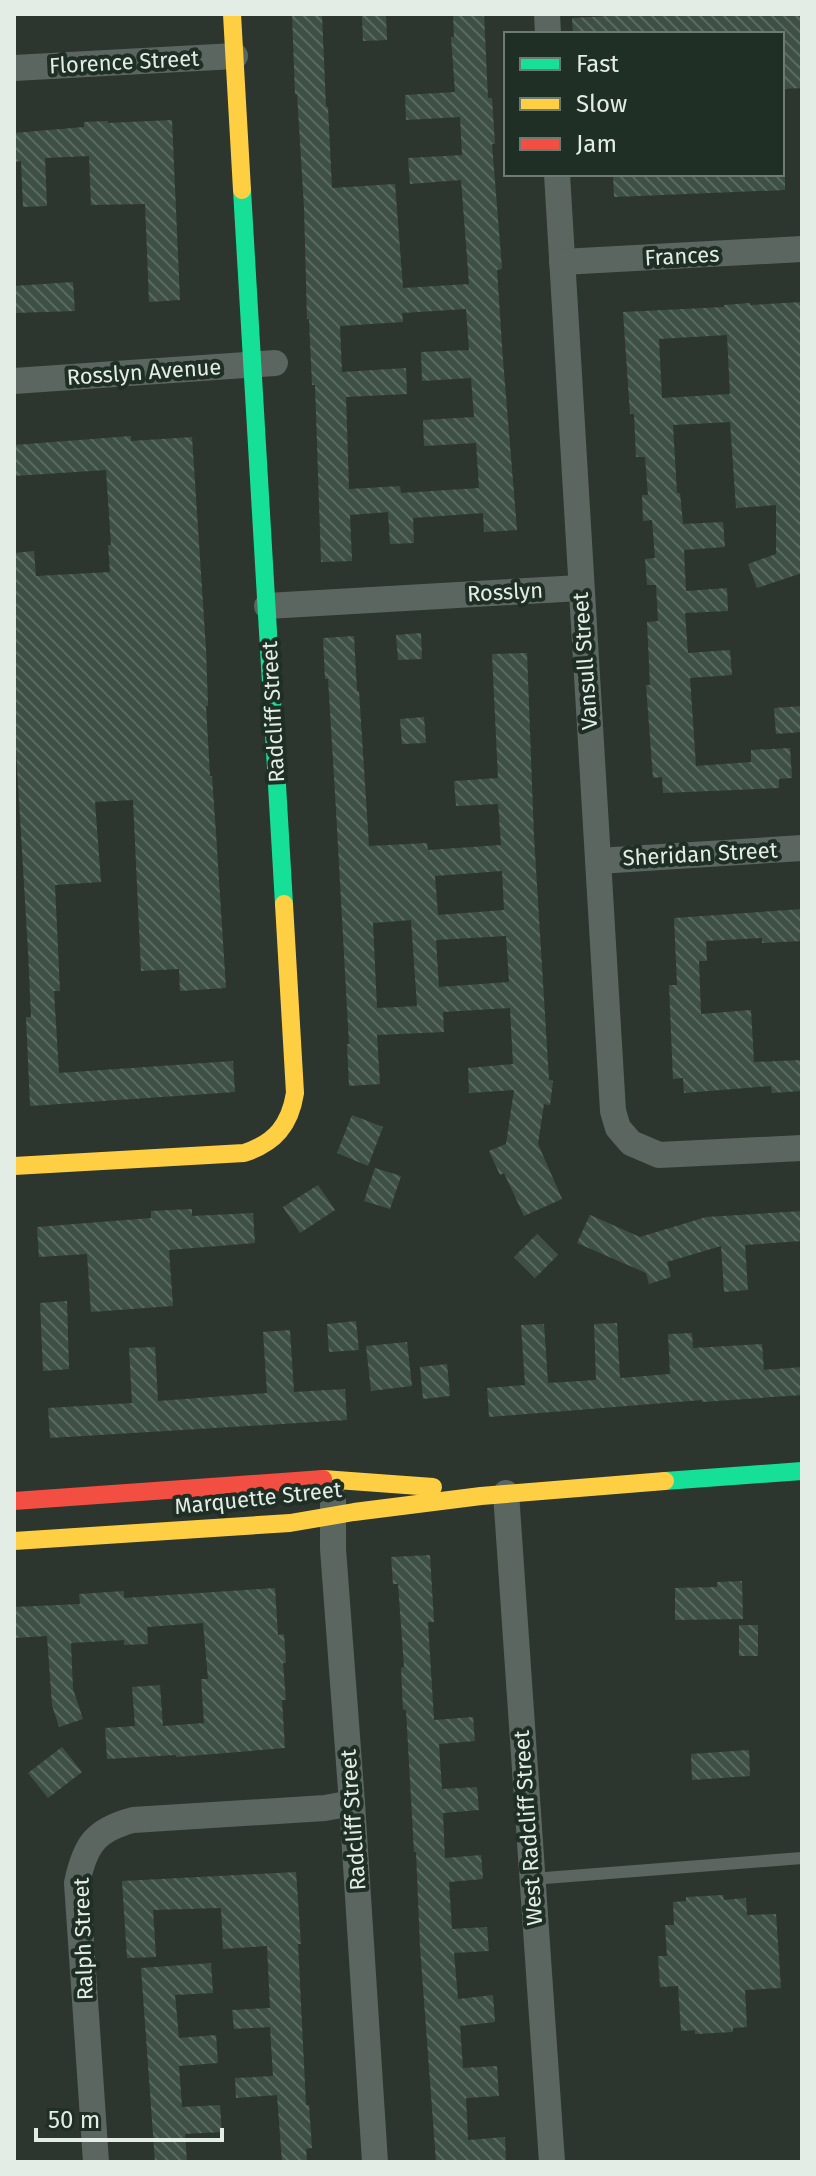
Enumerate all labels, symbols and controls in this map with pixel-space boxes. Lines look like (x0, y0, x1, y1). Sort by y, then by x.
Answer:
legend (504, 32, 784, 176)
street label: Florence Street (48, 45, 200, 79)
text: Fast (576, 50, 619, 78)
text: Slow (576, 90, 627, 118)
text: Jam (576, 130, 617, 158)
street label: Frances (644, 241, 720, 271)
street label: Rosslyn Avenue (66, 353, 222, 391)
street label: Rosslyn (466, 577, 544, 607)
street label: Vansull Street (567, 591, 603, 731)
street label: Radcliff Street (256, 641, 290, 783)
street label: Sheridan Street (622, 836, 778, 872)
street label: Marquette Street (173, 1476, 343, 1520)
street label: West Radcliff Street (508, 1729, 548, 1927)
street label: Radcliff Street (335, 1748, 371, 1892)
street label: Ralph Street (67, 1877, 99, 2001)
scale bar (36, 2092, 222, 2142)
text: 50 m (48, 2106, 100, 2134)

